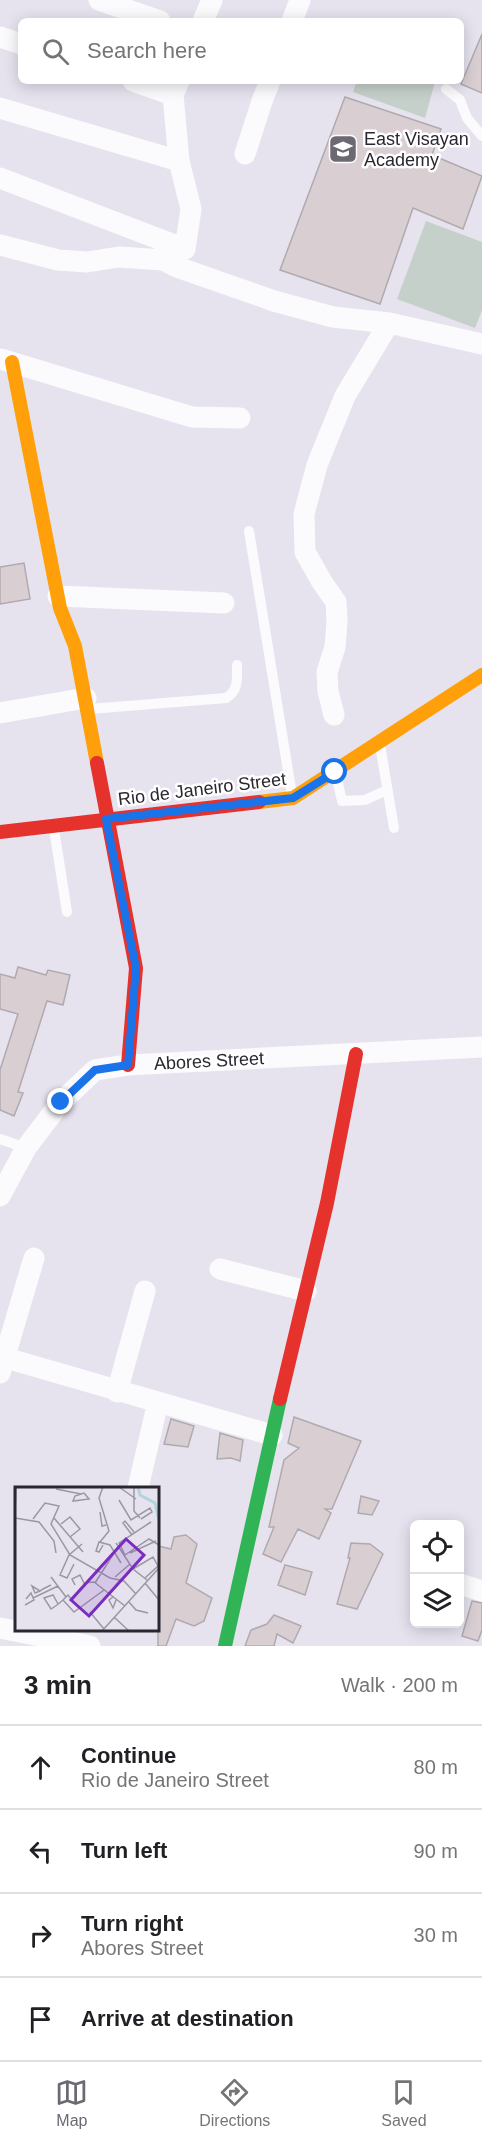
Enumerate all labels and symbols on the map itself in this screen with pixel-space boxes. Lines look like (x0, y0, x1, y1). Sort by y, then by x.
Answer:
place label: East Visayan Academy (364, 129, 469, 170)
school or university icon: East Visayan Academy (327, 133, 359, 165)
route start (321, 758, 347, 784)
street label: Rio de Janeiro Street (117, 769, 287, 809)
street label: Abores Street (154, 1048, 264, 1074)
route end (47, 1088, 73, 1114)
inset map (15, 1487, 159, 1631)

